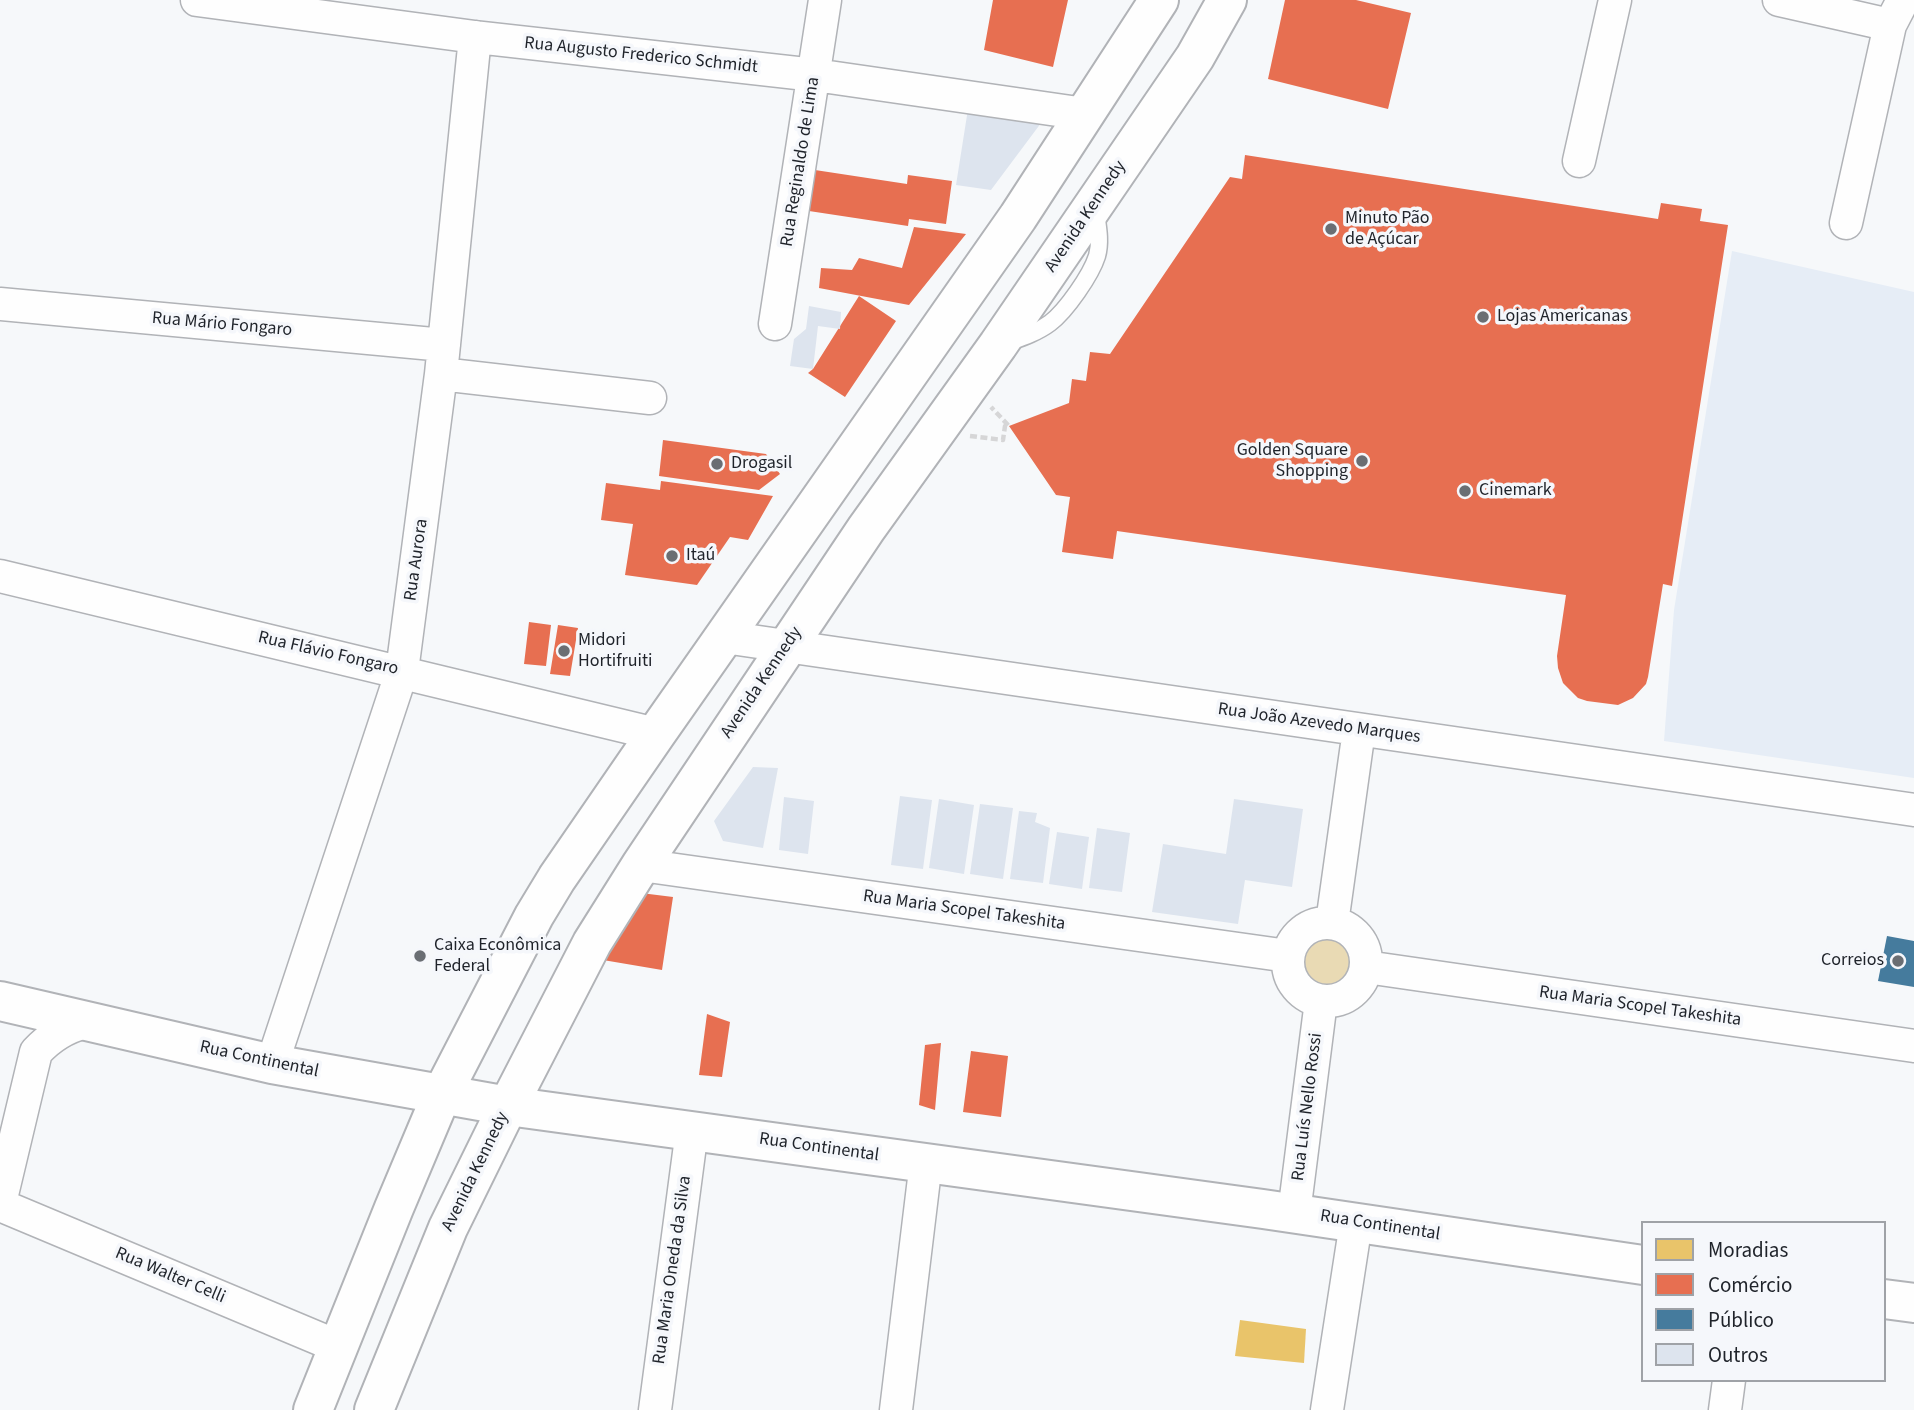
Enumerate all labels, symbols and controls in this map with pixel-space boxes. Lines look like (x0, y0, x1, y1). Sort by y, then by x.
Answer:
street label: Rua Augusto Frederico Schmidt (523, 33, 759, 79)
street label: Rua Reginaldo de Lima (777, 76, 825, 248)
street label: Avenida Kennedy (1041, 157, 1131, 277)
place label: Minuto Pão de Açúcar (1345, 208, 1430, 250)
marker: Minuto Pão de Açúcar (1323, 221, 1339, 237)
place label: Lojas Americanas (1497, 306, 1628, 328)
street label: Rua Mário Fongaro (151, 308, 293, 342)
marker: Lojas Americanas (1475, 309, 1491, 325)
place label: Golden Square Shopping (1237, 440, 1348, 482)
place label: Drogasil (731, 453, 792, 475)
marker: Golden Square Shopping (1354, 453, 1370, 469)
marker: Drogasil (709, 456, 725, 472)
place label: Cinemark (1479, 480, 1552, 502)
marker: Cinemark (1457, 483, 1473, 499)
street label: Rua Aurora (401, 517, 433, 603)
place label: Itaú (686, 545, 715, 567)
marker: Itaú (664, 548, 680, 564)
street label: Avenida Kennedy (717, 623, 807, 743)
street label: Rua Flávio Fongaro (256, 627, 400, 681)
place label: Midori Hortifruiti (578, 630, 652, 672)
marker: Midori Hortifruiti (556, 643, 572, 659)
street label: Rua João Azevedo Marques (1216, 699, 1422, 749)
street label: Rua Maria Scopel Takeshita (862, 886, 1066, 936)
place label: Caixa Econômica Federal (434, 935, 561, 978)
marker: Caixa Econômica Federal (412, 948, 428, 964)
place label: Correios (1821, 950, 1884, 972)
marker: Correios (1890, 953, 1906, 969)
street label: Rua Maria Scopel Takeshita (1538, 982, 1742, 1032)
street label: Rua Luís Nello Rossi (1288, 1032, 1328, 1182)
street label: Rua Continental (198, 1037, 320, 1083)
street label: Avenida Kennedy (438, 1109, 514, 1235)
street label: Rua Continental (758, 1129, 880, 1167)
street label: Rua Maria Oneda da Silva (649, 1174, 697, 1366)
street label: Rua Continental (1319, 1206, 1441, 1246)
legend (1641, 1221, 1886, 1382)
text: Moradias (1708, 1235, 1788, 1265)
street label: Rua Walter Celli (112, 1243, 228, 1309)
text: Comércio (1708, 1270, 1792, 1300)
text: Público (1708, 1305, 1774, 1335)
text: Outros (1708, 1340, 1768, 1370)

